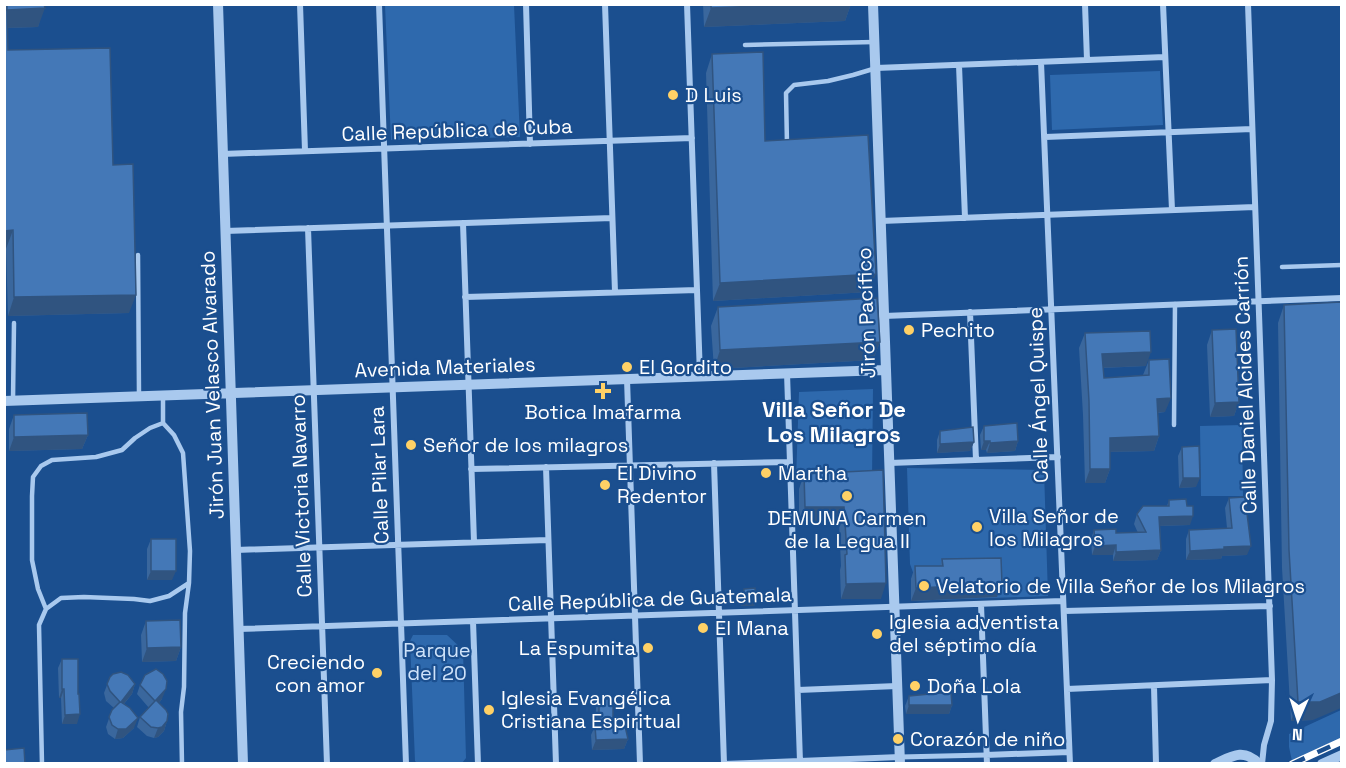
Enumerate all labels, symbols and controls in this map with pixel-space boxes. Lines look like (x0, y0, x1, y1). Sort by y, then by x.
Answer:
place label: D Luis (685, 82, 742, 108)
marker: D Luis (666, 88, 680, 102)
street label: Calle República de Cuba (341, 113, 573, 147)
street label: Jirón Pacífico (851, 247, 881, 379)
street label: Jirón Juan Velasco Alvarado (194, 250, 230, 520)
street label: Calle Daniel Alcides Carrión (1227, 255, 1263, 515)
street label: Calle Ángel Quispe (1022, 306, 1054, 484)
place label: Pechito (921, 317, 995, 343)
marker: Pechito (902, 323, 916, 337)
street label: Avenida Materiales (354, 351, 536, 383)
place label: El Gordito (639, 354, 732, 380)
marker: El Gordito (620, 360, 634, 374)
marker: Botica Imafarma (596, 384, 610, 398)
street label: Calle Victoria Navarro (284, 394, 318, 598)
district label: Villa Señor De Los Milagros (762, 395, 906, 448)
place label: Botica Imafarma (524, 399, 682, 425)
street label: Calle Pilar Lara (364, 405, 394, 545)
place label: Señor de los milagros (423, 432, 628, 458)
marker: Señor de los milagros (404, 438, 418, 452)
place label: El Divino Redentor (617, 460, 707, 509)
place label: Martha (778, 460, 847, 486)
marker: Martha (759, 466, 773, 480)
marker: El Divino Redentor (598, 478, 612, 492)
marker: DEMUNA Carmen de la Legua II (840, 489, 854, 503)
place label: Villa Señor de los Milagros (989, 503, 1119, 552)
place label: DEMUNA Carmen de la Legua II (767, 505, 927, 554)
marker: Villa Señor de los Milagros (970, 520, 984, 534)
place label: Velatorio de Villa Señor de los Milagros (936, 573, 1305, 599)
marker: Velatorio de Villa Señor de los Milagros (917, 579, 931, 593)
street label: Calle República de Guatemala (508, 581, 792, 617)
place label: Iglesia adventista del séptimo día (889, 609, 1059, 658)
place label: El Mana (715, 615, 789, 641)
marker: El Mana (696, 621, 710, 635)
marker: Iglesia adventista del séptimo día (870, 627, 884, 641)
place label: La Espumita (519, 635, 636, 661)
park label: Parque del 20 (403, 637, 471, 686)
marker: La Espumita (641, 641, 655, 655)
place label: Creciendo con amor (267, 649, 365, 698)
marker: Creciendo con amor (370, 666, 384, 680)
place label: Doña Lola (927, 673, 1021, 699)
marker: Doña Lola (908, 679, 922, 693)
place label: Iglesia Evangélica Cristiana Espiritual (501, 685, 681, 734)
north arrow (1268, 690, 1328, 750)
marker: Iglesia Evangélica Cristiana Espiritual (482, 703, 496, 717)
text: N (1291, 724, 1303, 745)
place label: Corazón de niño (910, 726, 1065, 752)
marker: Corazón de niño (891, 732, 905, 746)

